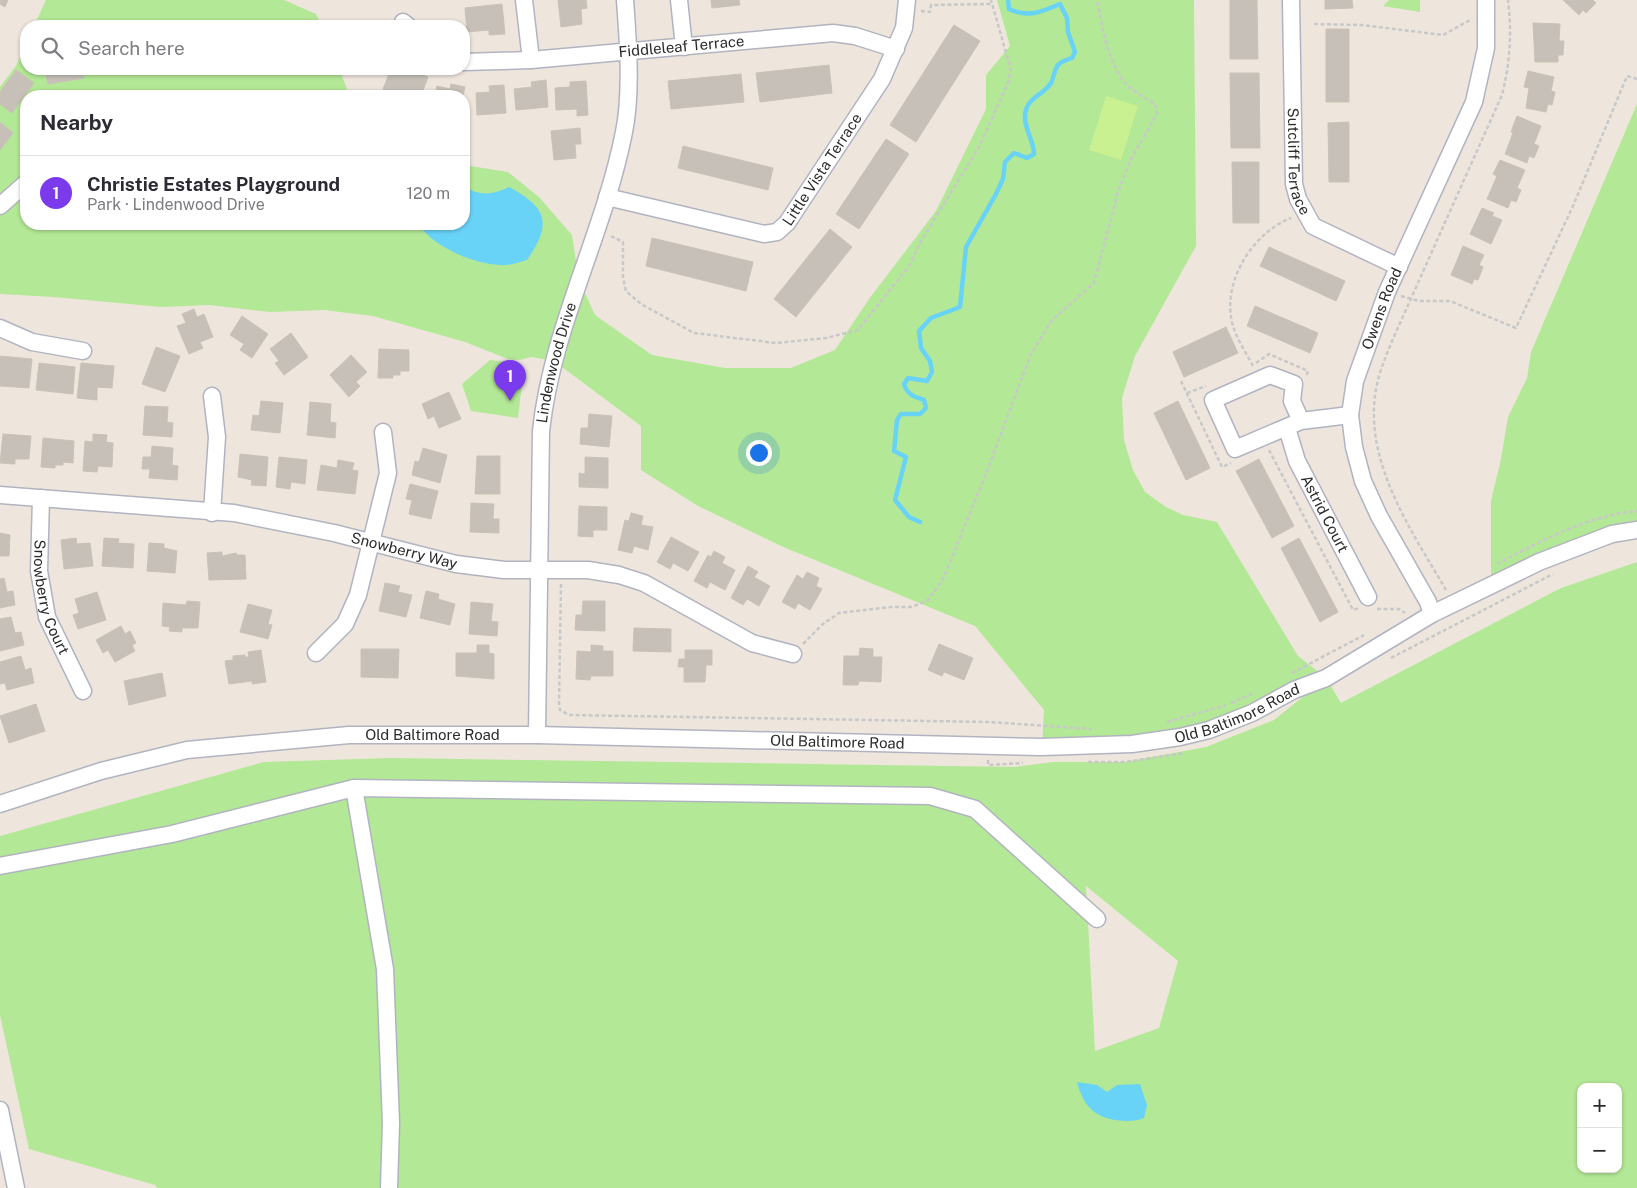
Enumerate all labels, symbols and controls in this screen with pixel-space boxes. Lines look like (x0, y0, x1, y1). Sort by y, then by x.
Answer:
search box (20, 20, 470, 75)
street label: Fiddleleaf Terrace (618, 32, 745, 60)
icon: search (38, 34, 66, 62)
text: Search here (78, 37, 185, 59)
street label: Sutcliff Terrace (1285, 108, 1314, 218)
text: Nearby (40, 110, 113, 135)
street label: Little Vista Terrace (779, 110, 865, 229)
text: Christie Estates Playground (87, 173, 340, 195)
text: 1 (53, 184, 59, 203)
text: 120 m (406, 184, 450, 203)
text: Park · Lindenwood Drive (87, 195, 265, 214)
street label: Owens Road (1358, 265, 1405, 352)
street label: Lindenwood Drive (533, 300, 579, 424)
pin: 1 (494, 360, 526, 401)
your location (746, 440, 772, 466)
street label: Astrid Court (1298, 472, 1352, 555)
street label: Snowberry Way (349, 529, 459, 572)
street label: Snowberry Court (30, 539, 73, 657)
street label: Old Baltimore Road (1173, 680, 1302, 746)
street label: Old Baltimore Road (365, 726, 500, 743)
street label: Old Baltimore Road (770, 732, 905, 752)
map controls (1577, 1083, 1622, 1173)
button: + (1577, 1083, 1622, 1128)
button: − (1577, 1128, 1622, 1173)

